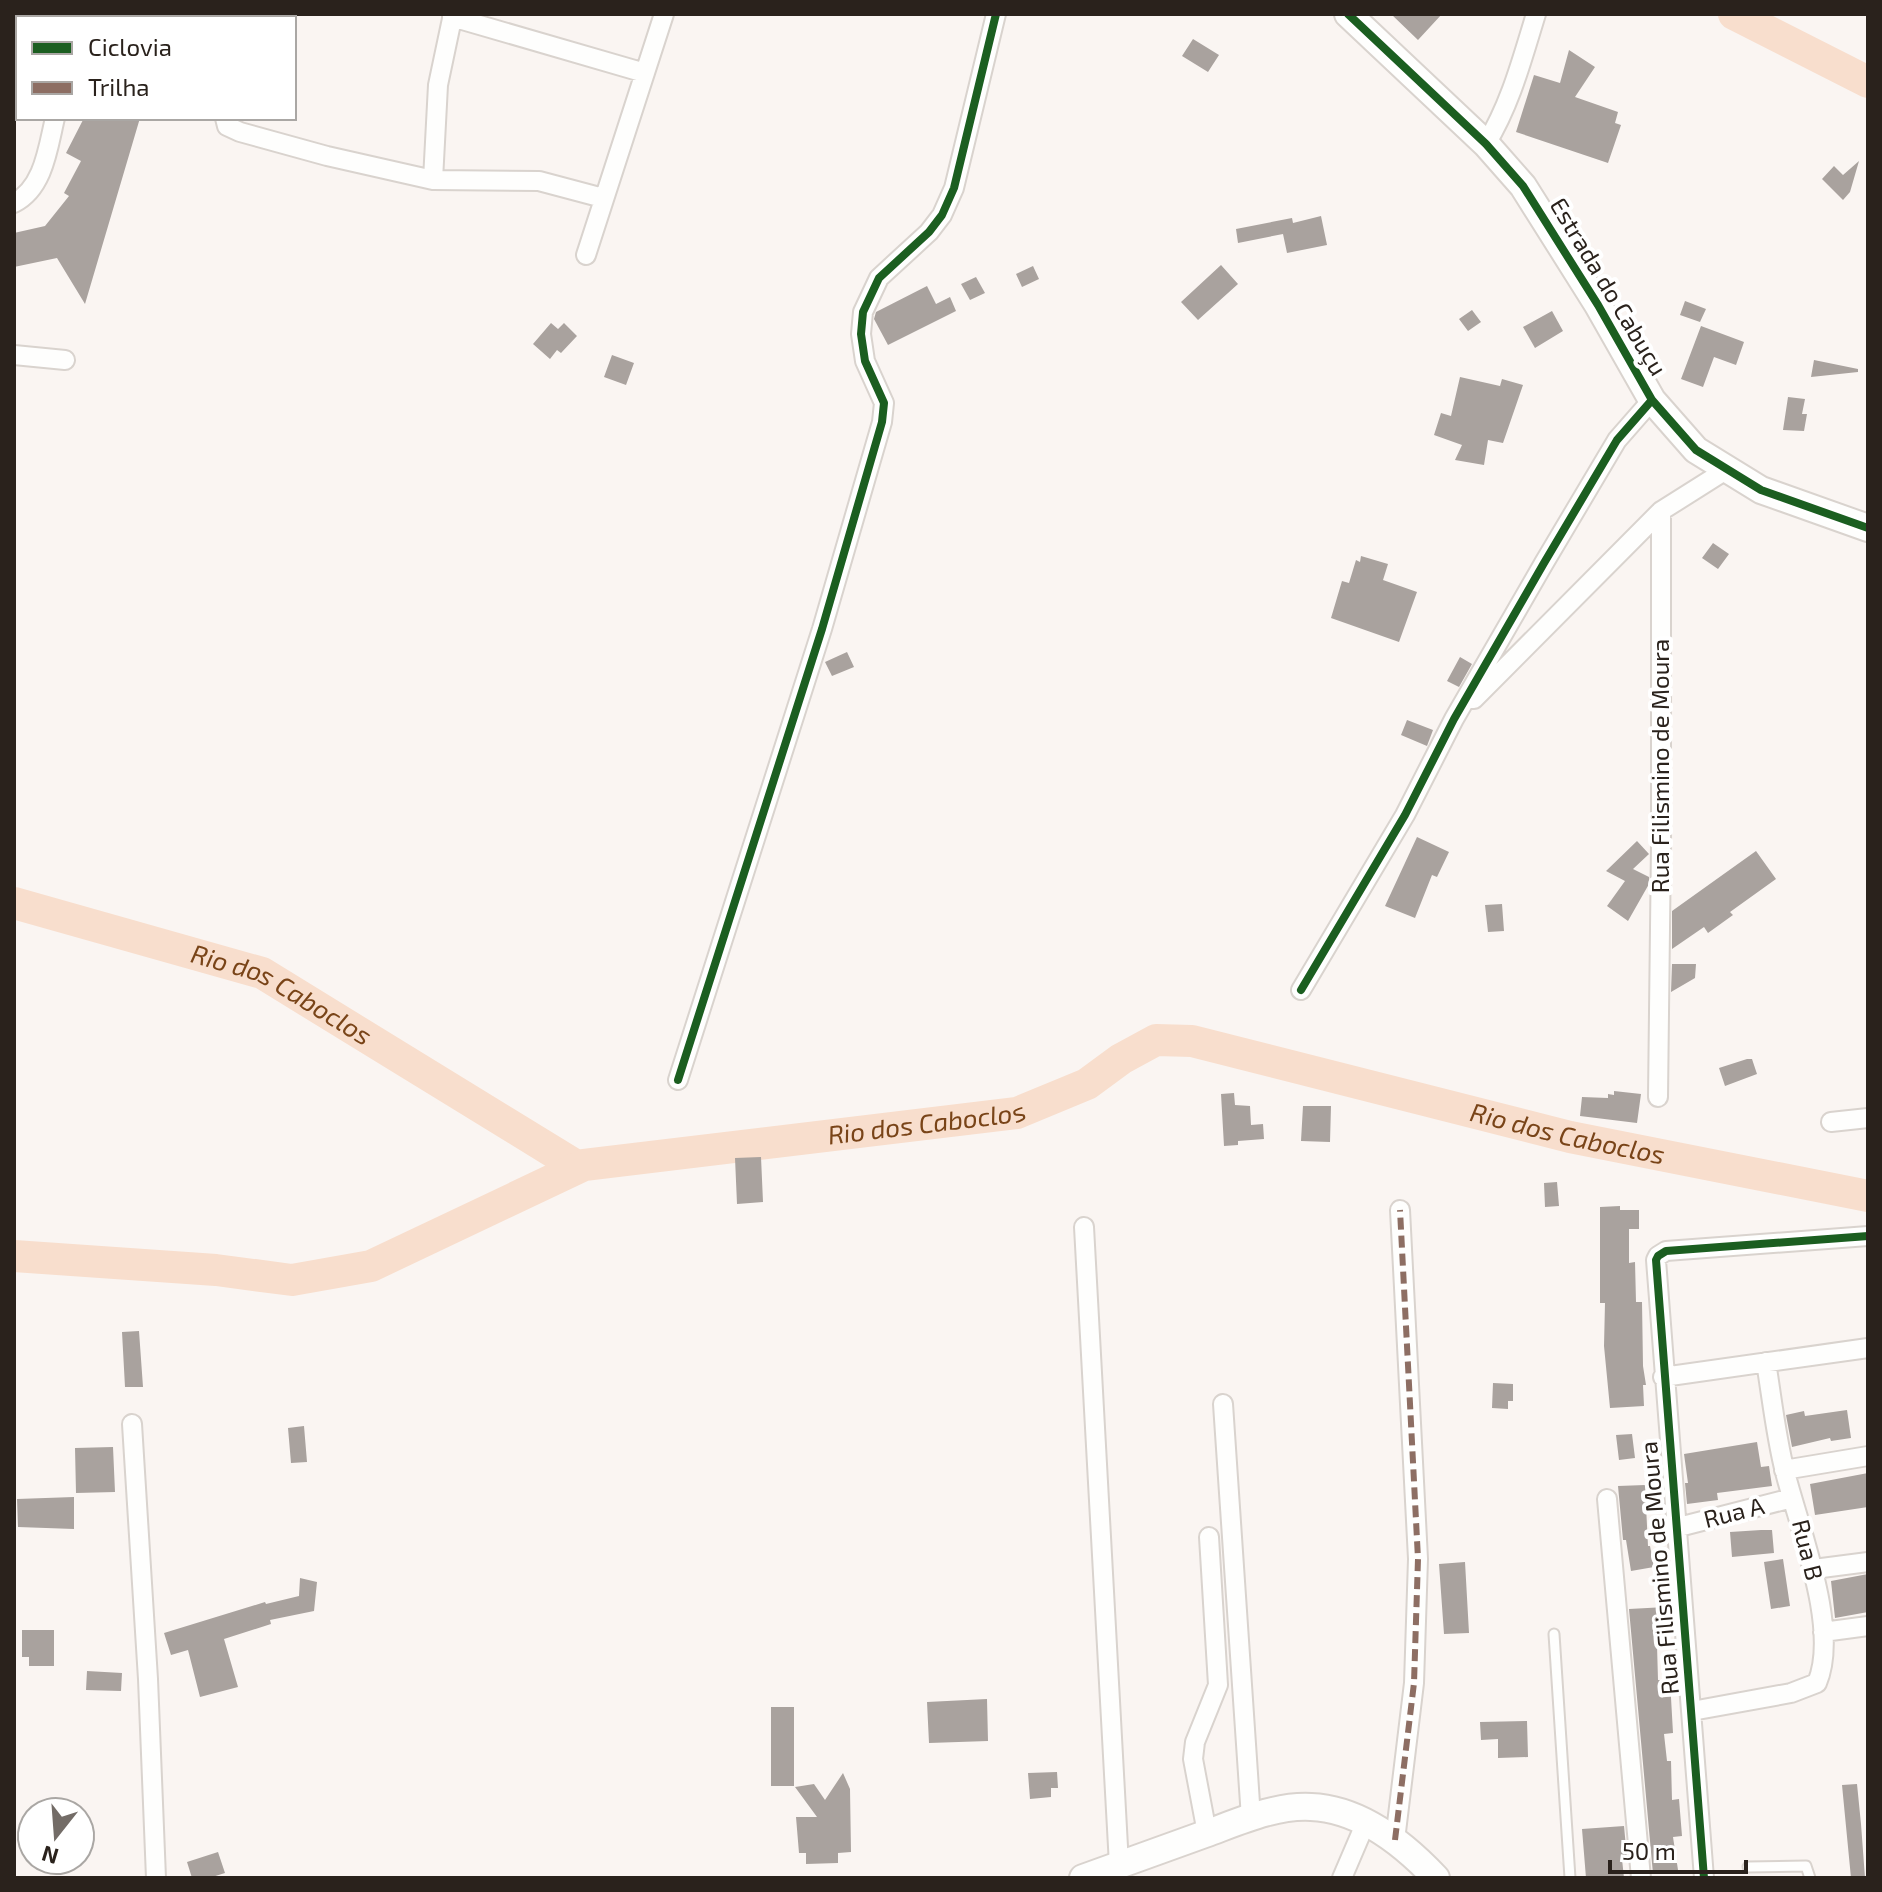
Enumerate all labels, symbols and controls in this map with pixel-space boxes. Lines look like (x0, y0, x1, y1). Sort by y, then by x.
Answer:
legend (16, 16, 296, 120)
text: Ciclovia (88, 32, 172, 61)
text: Trilha (88, 72, 150, 101)
street label: Estrada do Cabuçu (1544, 192, 1674, 381)
street label: Rua Filismino de Moura (1645, 639, 1674, 893)
water label: Rio dos Caboclos (188, 937, 378, 1051)
water label: Rio dos Caboclos (826, 1094, 1030, 1150)
water label: Rio dos Caboclos (1467, 1095, 1668, 1169)
street label: Rua Filismino de Moura (1633, 1440, 1684, 1696)
street label: Rua A (1700, 1490, 1767, 1533)
street label: Rua B (1787, 1516, 1830, 1583)
north arrow (16, 1796, 96, 1876)
scale bar (1610, 1824, 1746, 1874)
text: 50 m (1622, 1836, 1676, 1865)
text: N (38, 1841, 61, 1871)

